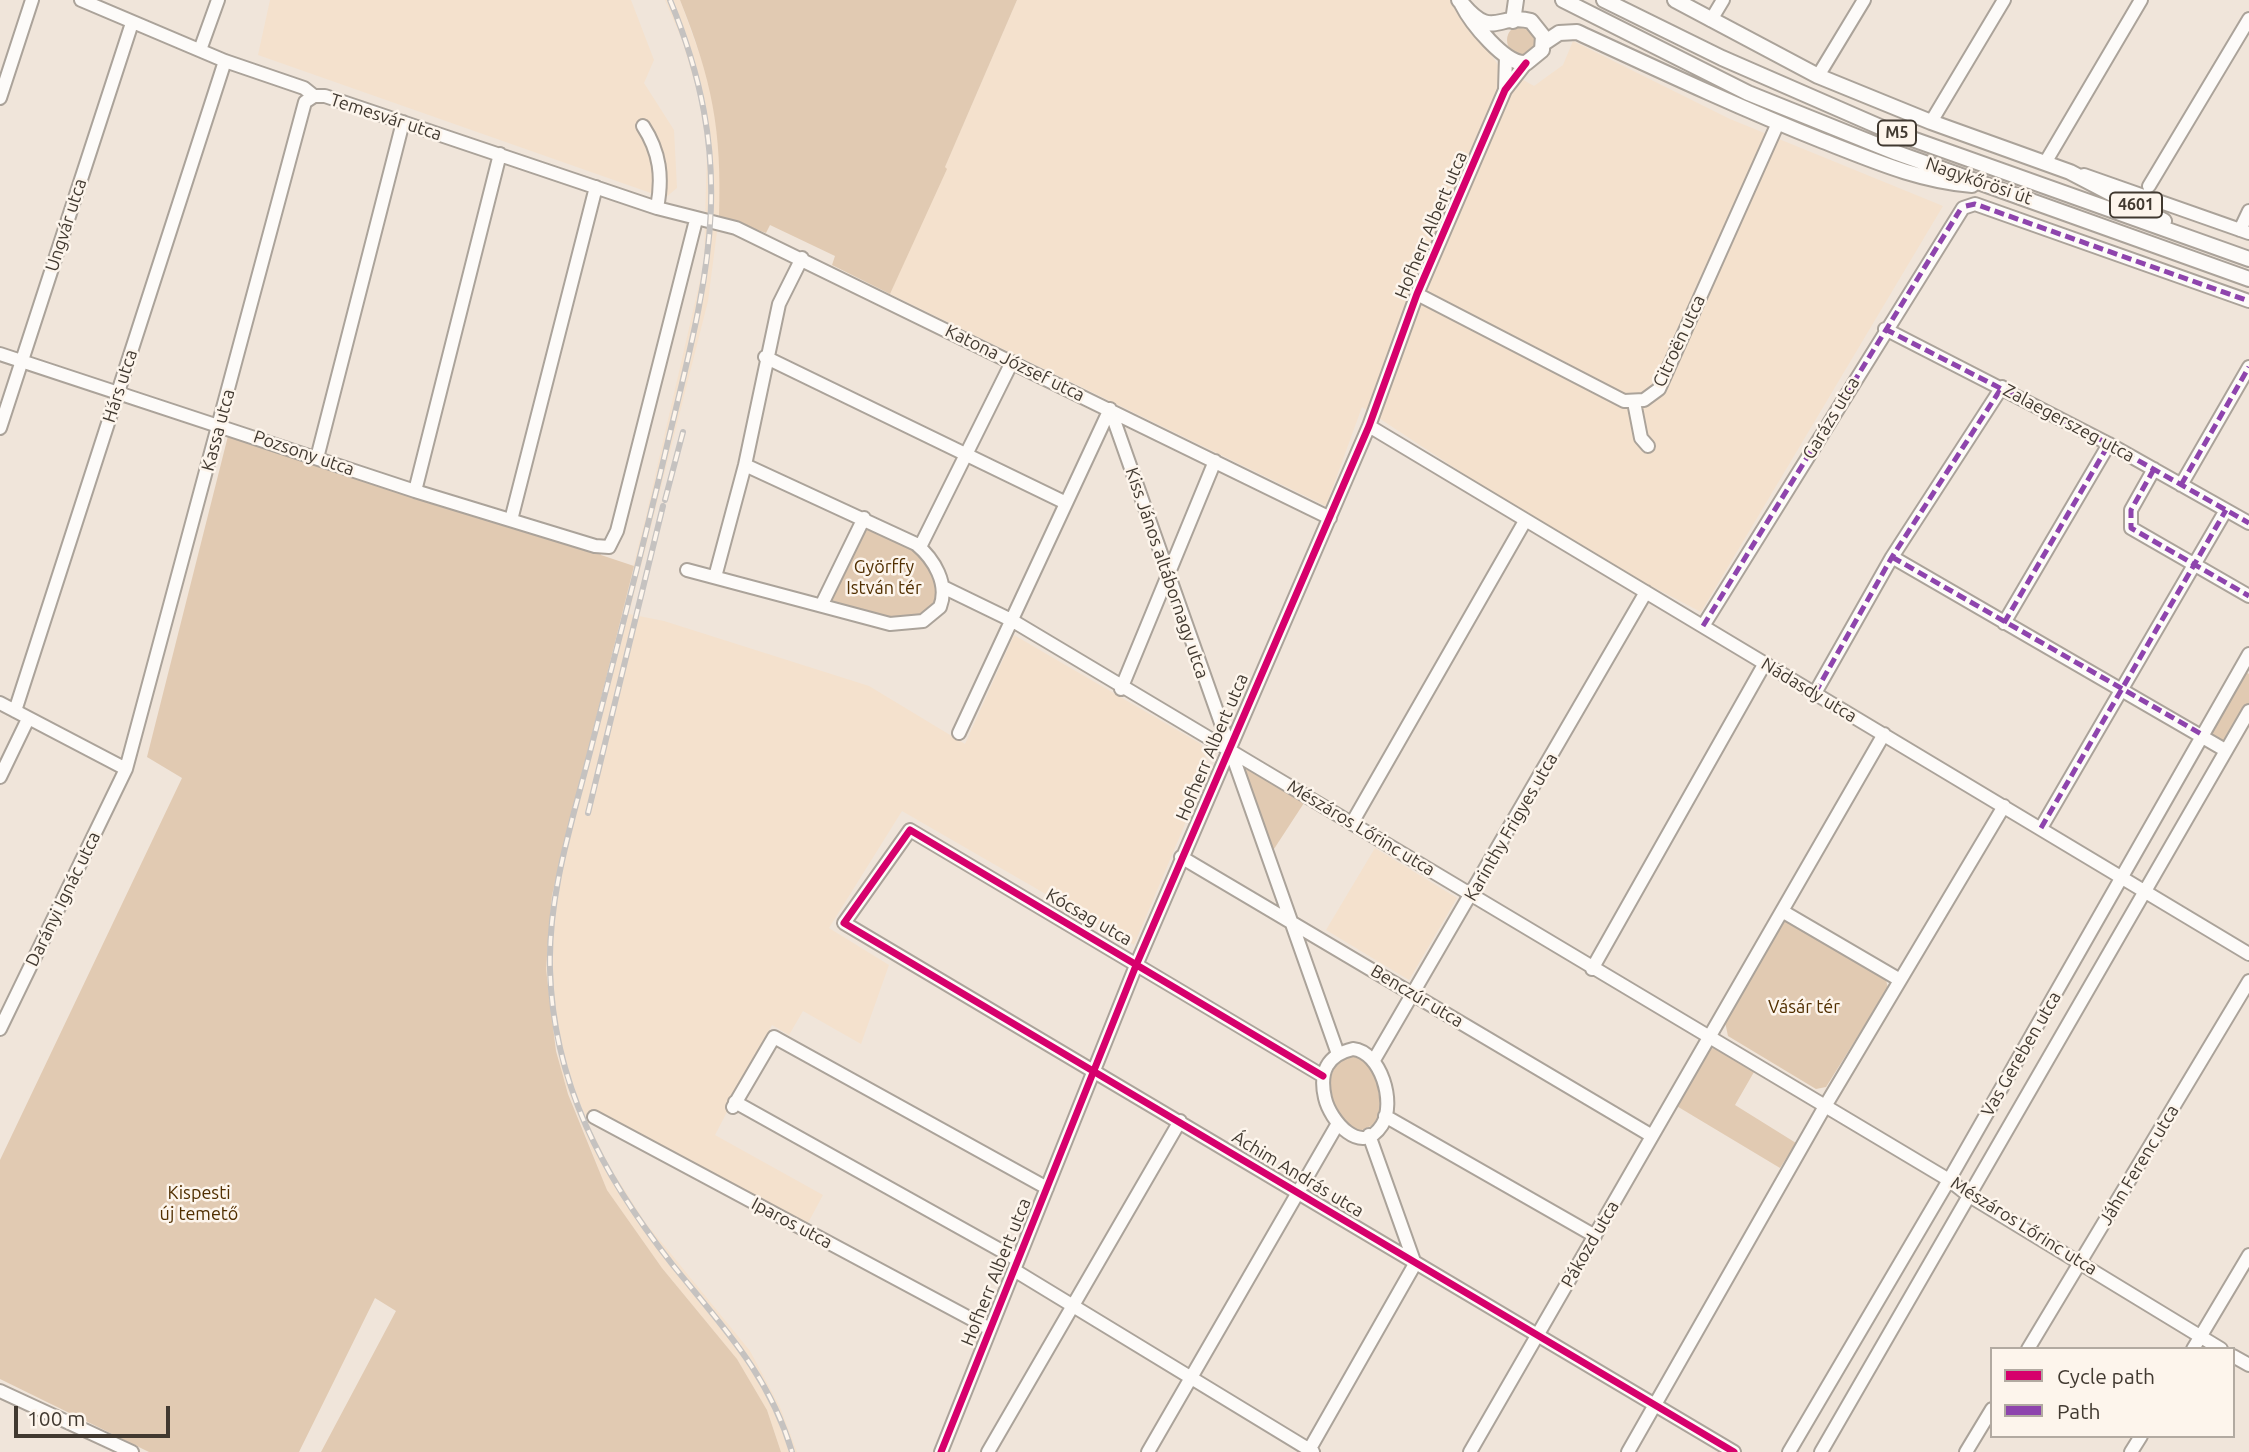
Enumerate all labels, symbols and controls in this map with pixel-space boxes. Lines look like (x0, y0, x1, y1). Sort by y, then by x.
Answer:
street label: Temesvár utca (327, 89, 445, 145)
road number: M5 (1878, 120, 1916, 146)
street label: Hofherr Albert utca (1390, 148, 1472, 302)
street label: Nagykőrösi út (1923, 153, 2035, 209)
street label: Ungvár utca (41, 176, 91, 274)
road number: 4601 (2110, 192, 2162, 218)
street label: Citroën utca (1648, 292, 1710, 390)
street label: Katona József utca (942, 320, 1088, 406)
street label: Hárs utca (98, 347, 142, 425)
street label: Garázs utca (1798, 373, 1864, 463)
street label: Zalaegerszeg utca (2000, 379, 2138, 467)
street label: Kassa utca (197, 387, 239, 473)
street label: Pozsony utca (251, 426, 357, 480)
street label: Kiss János altábornagy utca (1121, 465, 1213, 681)
park label: Györffy István tér (846, 556, 922, 598)
street label: Nádasdy utca (1757, 653, 1861, 727)
street label: Hofherr Albert utca (1171, 670, 1253, 824)
street label: Karinthy Frigyes utca (1460, 749, 1562, 905)
street label: Mészáros Lőrinc utca (1283, 775, 1439, 881)
street label: Darányi Ignác utca (21, 828, 105, 970)
street label: Kócsag utca (1042, 884, 1136, 950)
street label: Benczúr utca (1367, 960, 1467, 1032)
street label: Vas Gereben utca (1976, 988, 2066, 1120)
park label: Vásár tér (1768, 996, 1840, 1018)
street label: Jáhn Ferenc utca (2095, 1101, 2183, 1229)
street label: Áchim András utca (1228, 1126, 1368, 1222)
street label: Mészáros Lőrinc utca (1947, 1172, 2101, 1280)
park label: Kispesti új temető (160, 1182, 238, 1224)
street label: Iparos utca (748, 1193, 836, 1253)
street label: Hofherr Albert utca (956, 1195, 1036, 1349)
street label: Pákozd utca (1556, 1197, 1624, 1291)
legend (1990, 1347, 2235, 1438)
text: Cycle path (2057, 1364, 2155, 1388)
scale bar (18, 1392, 173, 1436)
text: Path (2057, 1399, 2100, 1423)
text: 100 m (27, 1406, 85, 1430)

